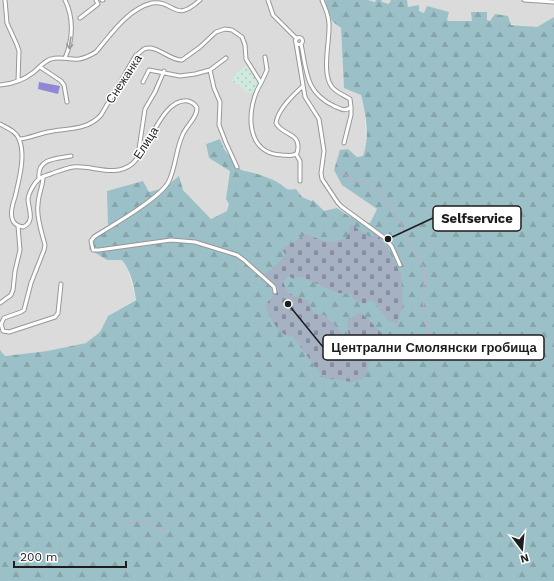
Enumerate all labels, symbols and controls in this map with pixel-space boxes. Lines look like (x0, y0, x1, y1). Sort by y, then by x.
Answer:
one-way arrow (65, 36, 73, 49)
street label: Снежанка (103, 52, 145, 106)
street label: Елица (131, 124, 161, 162)
callout: Selfservice (433, 206, 521, 231)
text: Selfservice (441, 211, 513, 226)
callout: Централни Смолянски гробища (323, 335, 544, 360)
text: Централни Смолянски гробища (331, 340, 537, 355)
north arrow (502, 529, 542, 569)
scale bar (14, 543, 126, 569)
text: 200 m (20, 550, 57, 564)
text: N (519, 551, 530, 566)

